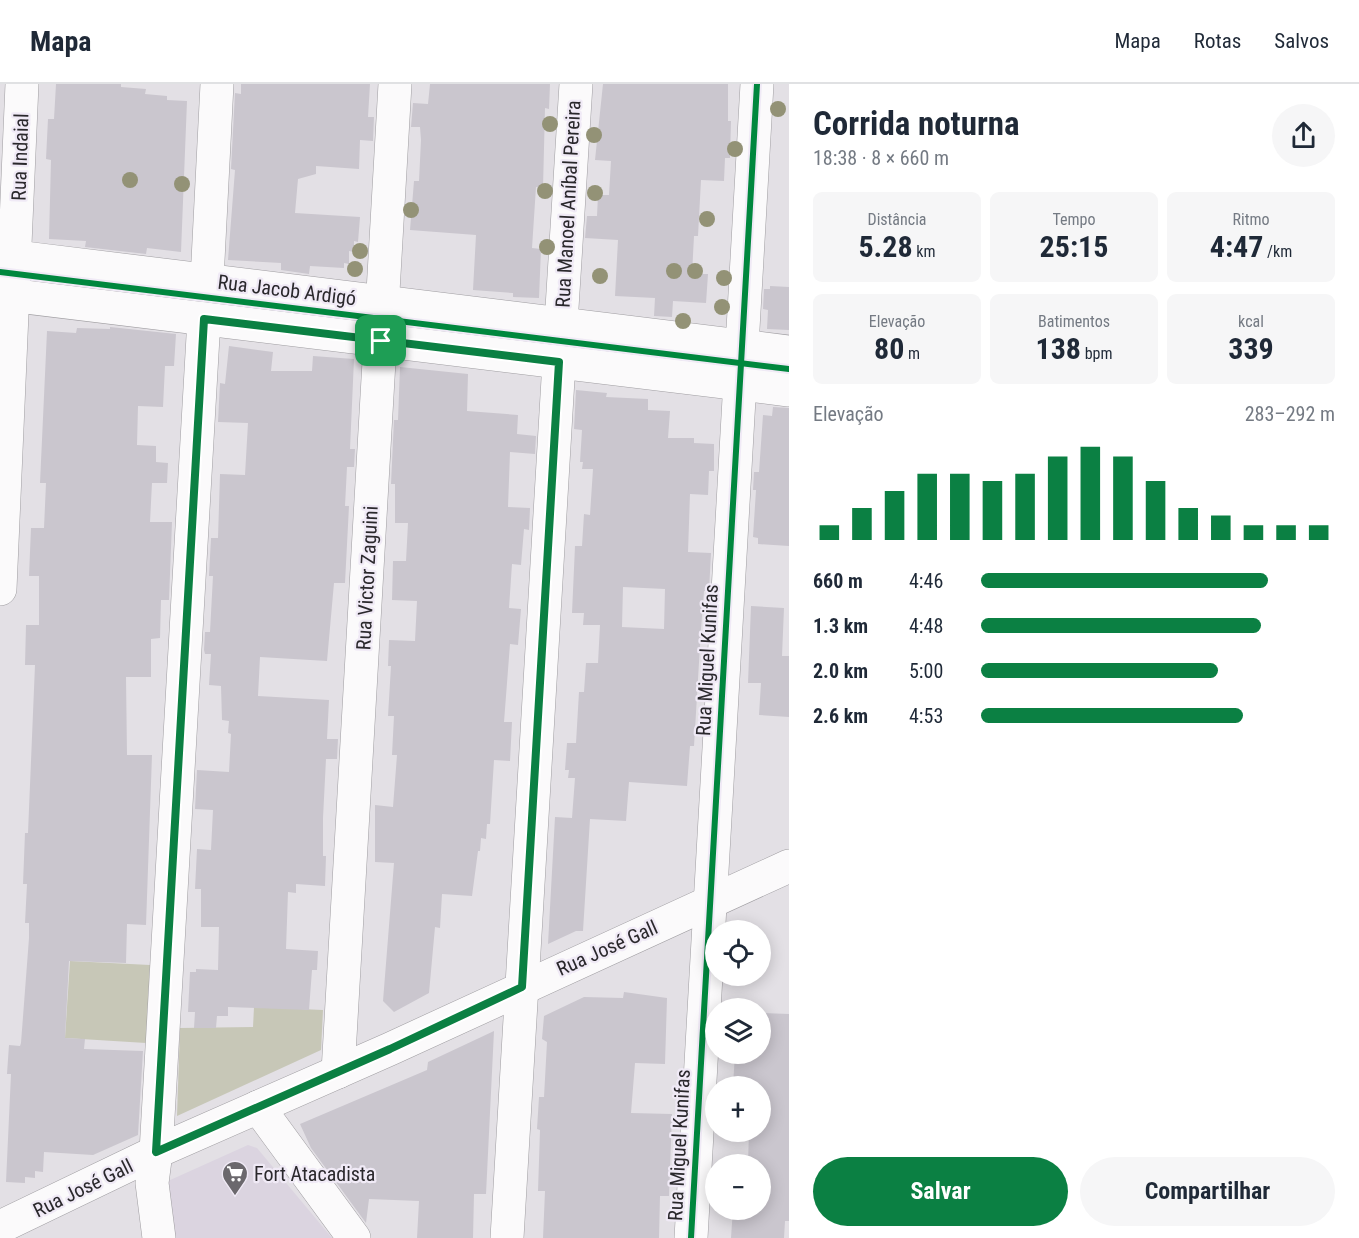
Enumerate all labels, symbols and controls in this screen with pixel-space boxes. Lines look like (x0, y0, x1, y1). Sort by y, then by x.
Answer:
text: Mapa (30, 25, 91, 58)
text: Mapa (1114, 29, 1161, 53)
text: Rotas (1194, 29, 1241, 53)
text: Salvos (1274, 29, 1329, 53)
street label: Rua Manoel Aníbal Pereira (551, 100, 585, 308)
text: Corrida noturna (813, 104, 1020, 143)
button: share (1272, 104, 1335, 167)
street label: Rua Indaial (6, 113, 34, 201)
text: 18:38 · 8 × 660 m (813, 146, 949, 170)
text: Distância (868, 210, 926, 229)
text: Tempo (1052, 210, 1096, 229)
text: Ritmo (1233, 210, 1269, 229)
text: 5.28 (858, 229, 913, 264)
text: 25:15 (1040, 229, 1108, 264)
text: 4:47 (1210, 229, 1263, 264)
text: km (913, 242, 936, 261)
text: /km (1263, 242, 1292, 261)
street label: Rua Jacob Ardigó (216, 270, 358, 310)
text: Elevação (869, 312, 925, 331)
text: Batimentos (1038, 312, 1110, 331)
text: kcal (1238, 312, 1264, 331)
pin (355, 315, 406, 366)
icon: arrive (364, 324, 397, 357)
text: 80 (874, 331, 904, 366)
text: 138 (1036, 331, 1081, 366)
text: 339 (1228, 331, 1274, 366)
text: m (904, 344, 920, 363)
text: bpm (1081, 344, 1112, 363)
text: Elevação (813, 402, 884, 426)
text: 283–292 m (1245, 402, 1335, 426)
street label: Rua Victor Zaguini (351, 505, 383, 651)
text: 660 m (813, 569, 863, 593)
text: 4:46 (909, 569, 943, 593)
street label: Rua Miguel Kunifas (691, 584, 723, 736)
text: 1.3 km (813, 614, 868, 638)
text: 4:48 (909, 614, 943, 638)
text: 2.0 km (813, 659, 868, 683)
text: 5:00 (909, 659, 943, 683)
text: 2.6 km (813, 704, 868, 728)
text: 4:53 (909, 704, 943, 728)
street label: Rua José Gall (553, 915, 661, 981)
map controls (705, 920, 771, 1220)
button: locate (705, 920, 771, 986)
button: layers (705, 998, 771, 1064)
street label: Rua Miguel Kunifas (663, 1069, 695, 1221)
button: + (705, 1076, 771, 1142)
street label: Rua José Gall (29, 1154, 137, 1222)
button: − (705, 1154, 771, 1220)
button: Salvar (813, 1157, 1068, 1226)
button: Compartilhar (1080, 1157, 1335, 1226)
supermarket icon: Fort Atacadista (220, 1159, 250, 1197)
place label: Fort Atacadista (254, 1162, 375, 1186)

